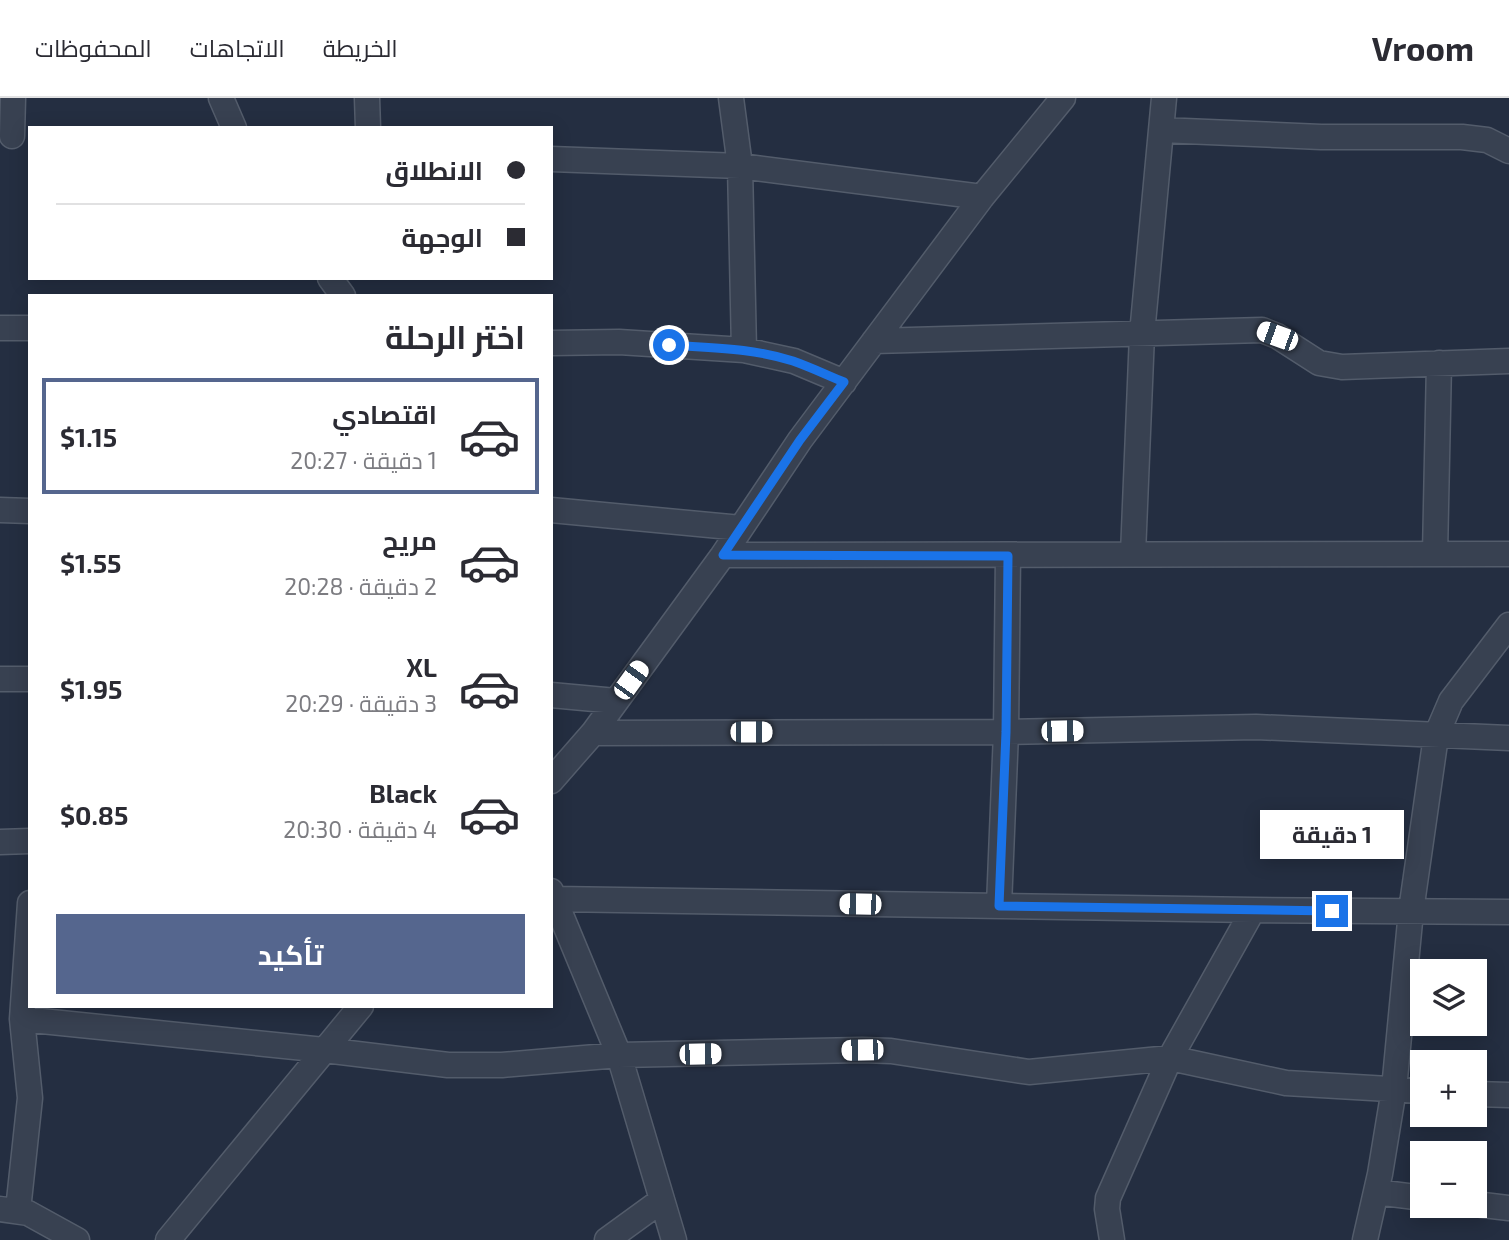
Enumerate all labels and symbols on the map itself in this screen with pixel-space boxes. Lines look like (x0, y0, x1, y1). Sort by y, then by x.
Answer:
car (1254, 319, 1301, 353)
route start (653, 329, 685, 361)
car (611, 657, 652, 703)
car (1041, 720, 1084, 742)
car (731, 722, 773, 743)
callout: 1 دقيقة (1260, 810, 1404, 858)
car (839, 893, 882, 915)
route end (1316, 895, 1348, 927)
car (841, 1039, 884, 1061)
car (679, 1043, 722, 1065)

